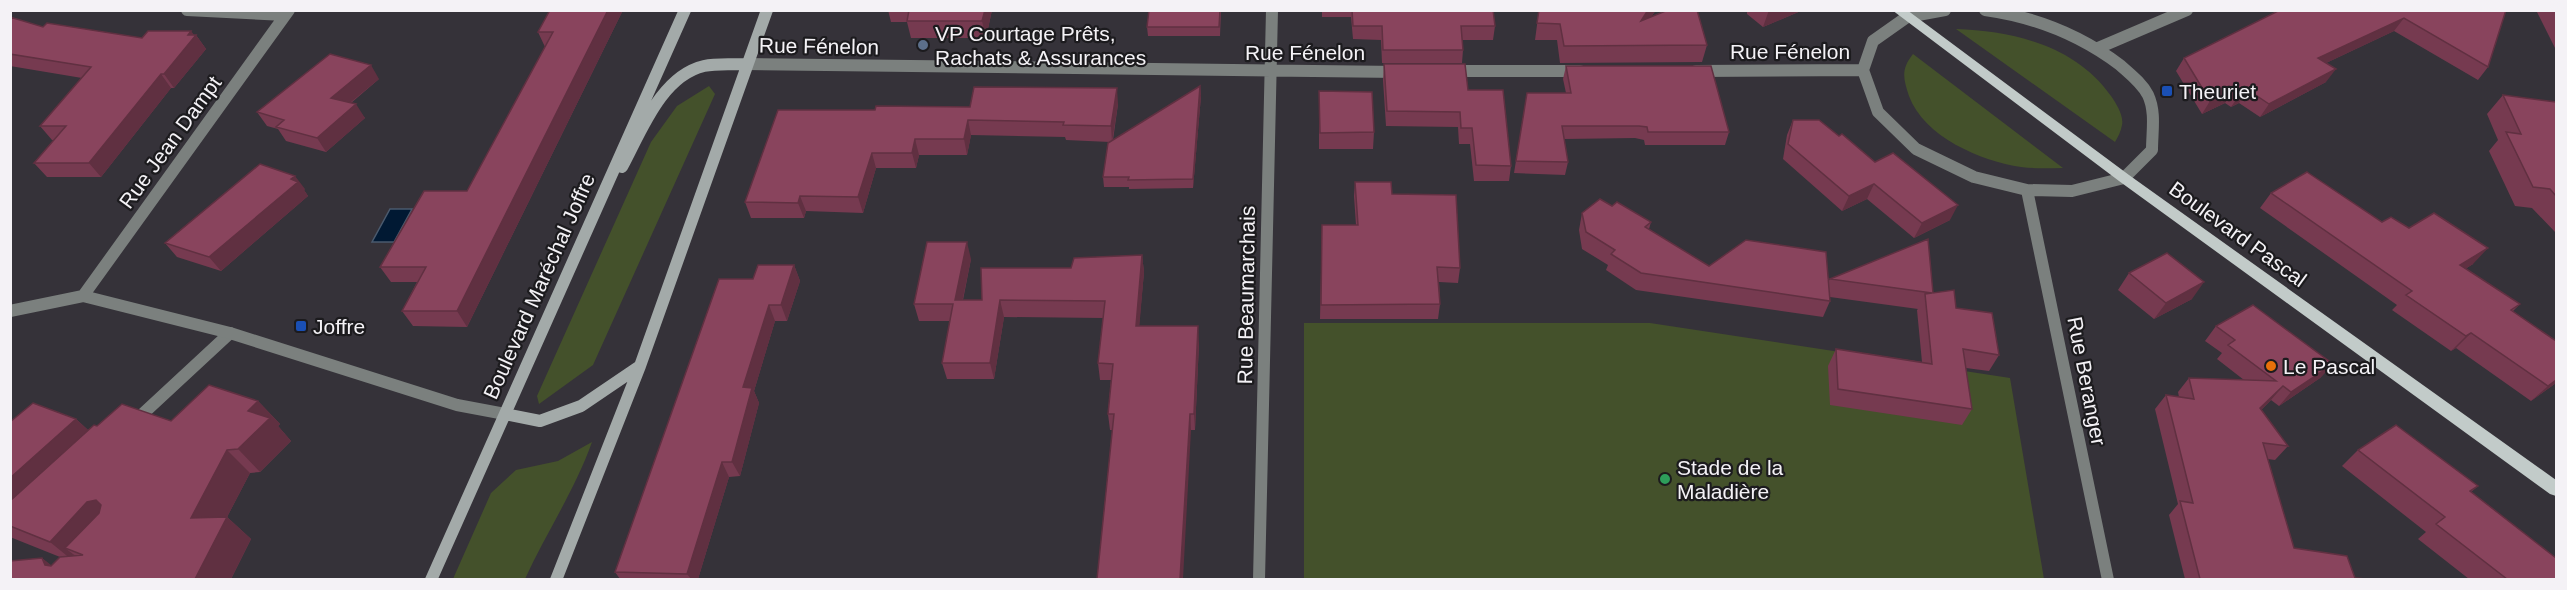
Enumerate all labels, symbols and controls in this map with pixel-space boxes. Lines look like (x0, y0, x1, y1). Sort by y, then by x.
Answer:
place label: VP Courtage Prêts, Rachats & Assurances (935, 22, 1146, 69)
street label: Rue Fénelon (759, 33, 879, 59)
marker: VP Courtage Prêts, Rachats & Assurances (916, 38, 930, 52)
street label: Rue Fénelon (1730, 40, 1850, 63)
street label: Rue Fénelon (1245, 41, 1365, 64)
street label: Rue Jean Dampt (114, 71, 226, 213)
place label: Theuriet (2179, 80, 2256, 103)
marker: Theuriet (2160, 84, 2174, 98)
street label: Boulevard Maréchal Joffre (479, 170, 599, 402)
street label: Boulevard Pascal (2165, 177, 2311, 291)
street label: Rue Beaumarchais (1233, 206, 1259, 384)
place label: Joffre (313, 315, 365, 338)
street label: Rue Beranger (2063, 315, 2111, 447)
marker: Joffre (294, 319, 308, 333)
place label: Le Pascal (2283, 355, 2375, 378)
marker: Le Pascal (2264, 359, 2278, 373)
place label: Stade de la Maladière (1677, 456, 1784, 503)
marker: Stade de la Maladière (1658, 472, 1672, 486)

